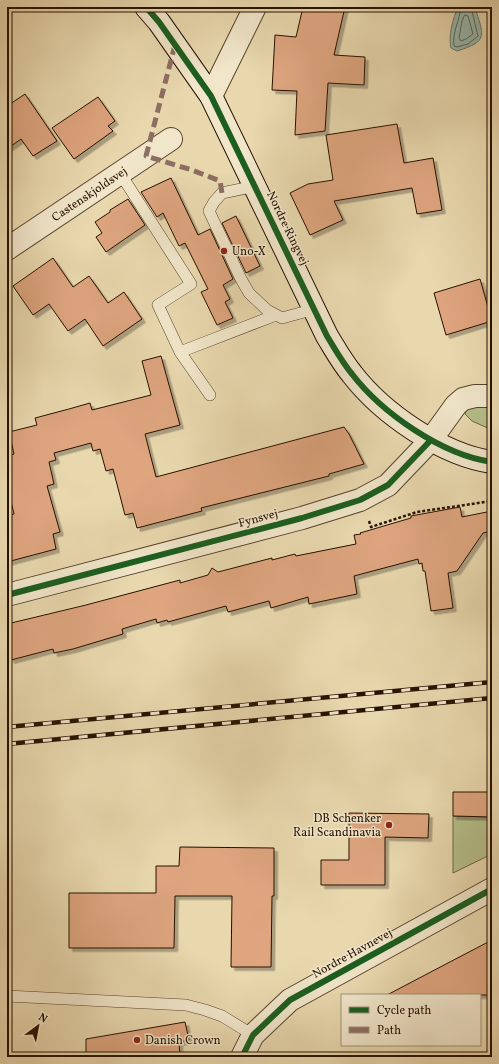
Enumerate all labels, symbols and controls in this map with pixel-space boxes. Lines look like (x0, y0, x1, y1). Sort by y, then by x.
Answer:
street label: Castenskjoldsvej (49, 164, 131, 226)
street label: Nordre Ringvej (262, 189, 312, 268)
place label: Uno-X (232, 244, 266, 260)
marker: Uno-X (219, 246, 229, 256)
street label: Fynsvej (237, 506, 280, 532)
place label: DB Schenker Rail Scandinavia (293, 811, 381, 841)
marker: DB Schenker Rail Scandinavia (384, 820, 394, 830)
street label: Nordre Havnevej (310, 925, 395, 983)
legend (341, 994, 481, 1046)
text: Cycle path (377, 1003, 432, 1019)
north arrow (18, 1006, 58, 1046)
text: N (35, 1010, 50, 1027)
text: Path (377, 1023, 401, 1039)
place label: Danish Crown (145, 1033, 221, 1049)
marker: Danish Crown (132, 1035, 142, 1045)

